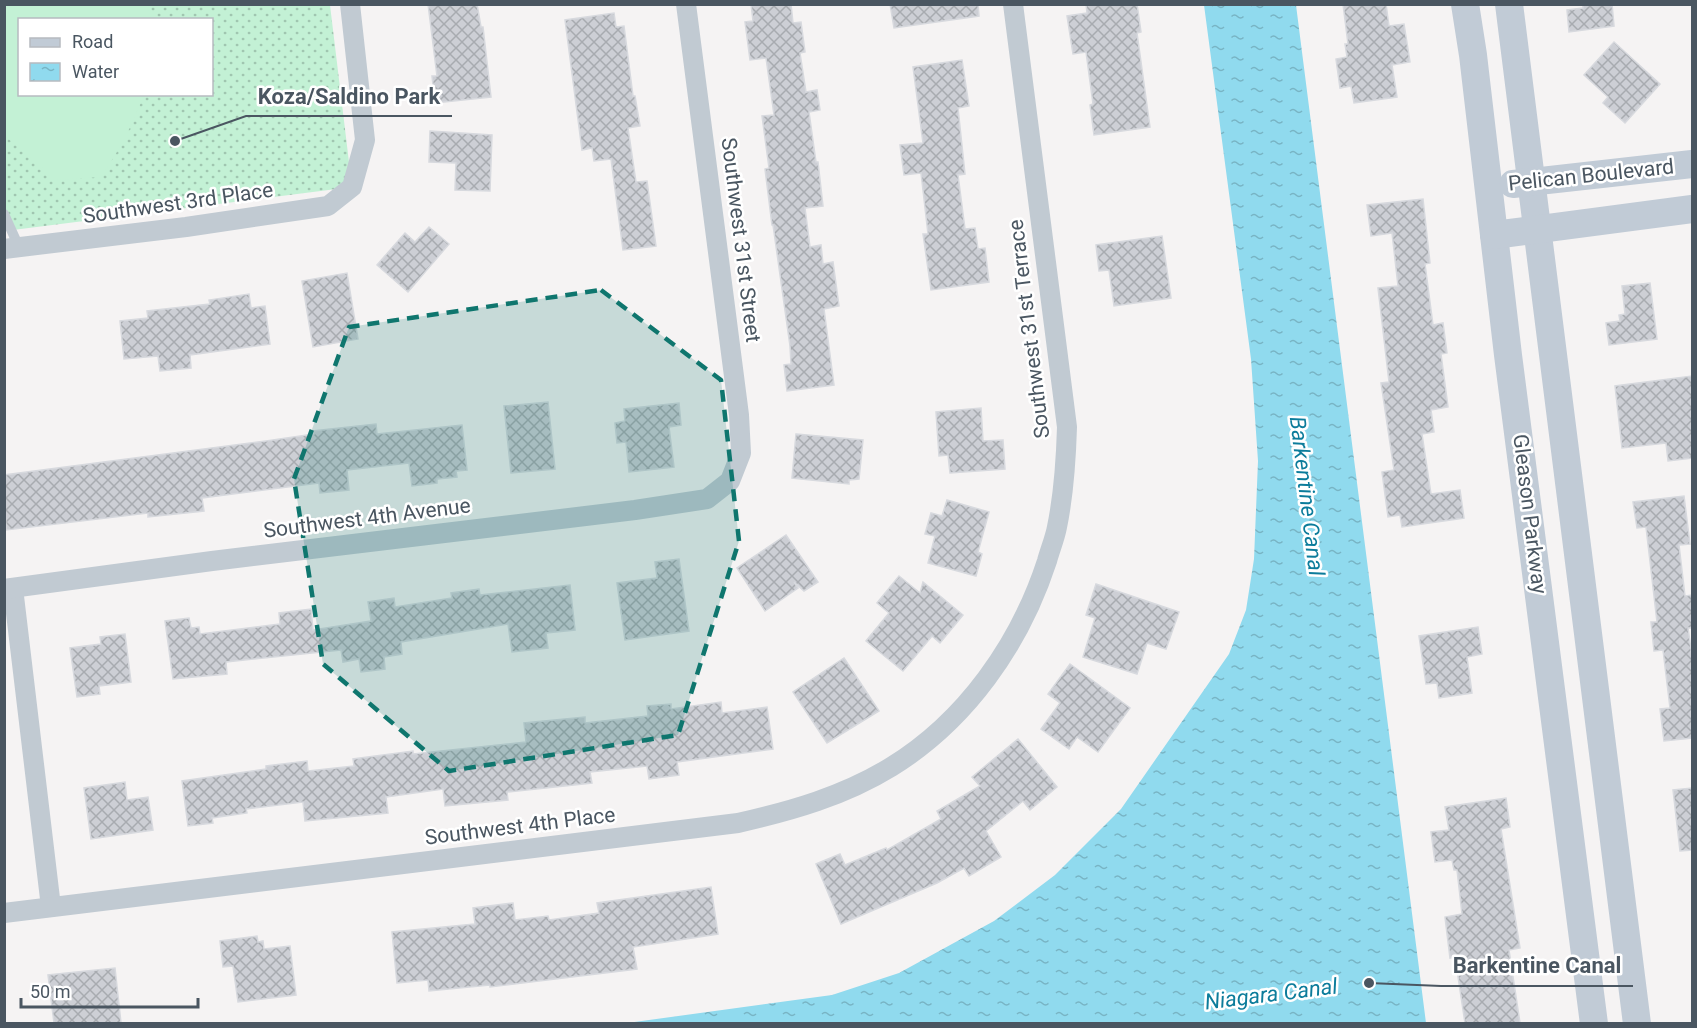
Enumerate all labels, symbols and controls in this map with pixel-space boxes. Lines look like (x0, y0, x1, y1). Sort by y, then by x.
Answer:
legend (18, 18, 213, 96)
text: Road (72, 31, 113, 52)
text: Water (72, 61, 119, 82)
callout: Koza/Saldino Park (246, 76, 452, 116)
text: Koza/Saldino Park (258, 84, 440, 109)
street label: Southwest 31st Street (717, 136, 765, 344)
street label: Pelican Boulevard (1507, 154, 1675, 196)
street label: Southwest 3rd Place (81, 178, 275, 228)
street label: Southwest 31st Terrace (1004, 218, 1054, 440)
water label: Barkentine Canal (1285, 415, 1329, 578)
street label: Gleason Parkway (1508, 433, 1552, 595)
street label: Southwest 4th Avenue (262, 493, 472, 543)
street label: Southwest 4th Place (423, 802, 617, 850)
callout: Barkentine Canal (1441, 946, 1633, 986)
text: Barkentine Canal (1453, 953, 1621, 978)
scale bar (21, 971, 198, 1009)
water label: Niagara Canal (1203, 973, 1340, 1015)
text: 50 m (30, 981, 70, 1002)

